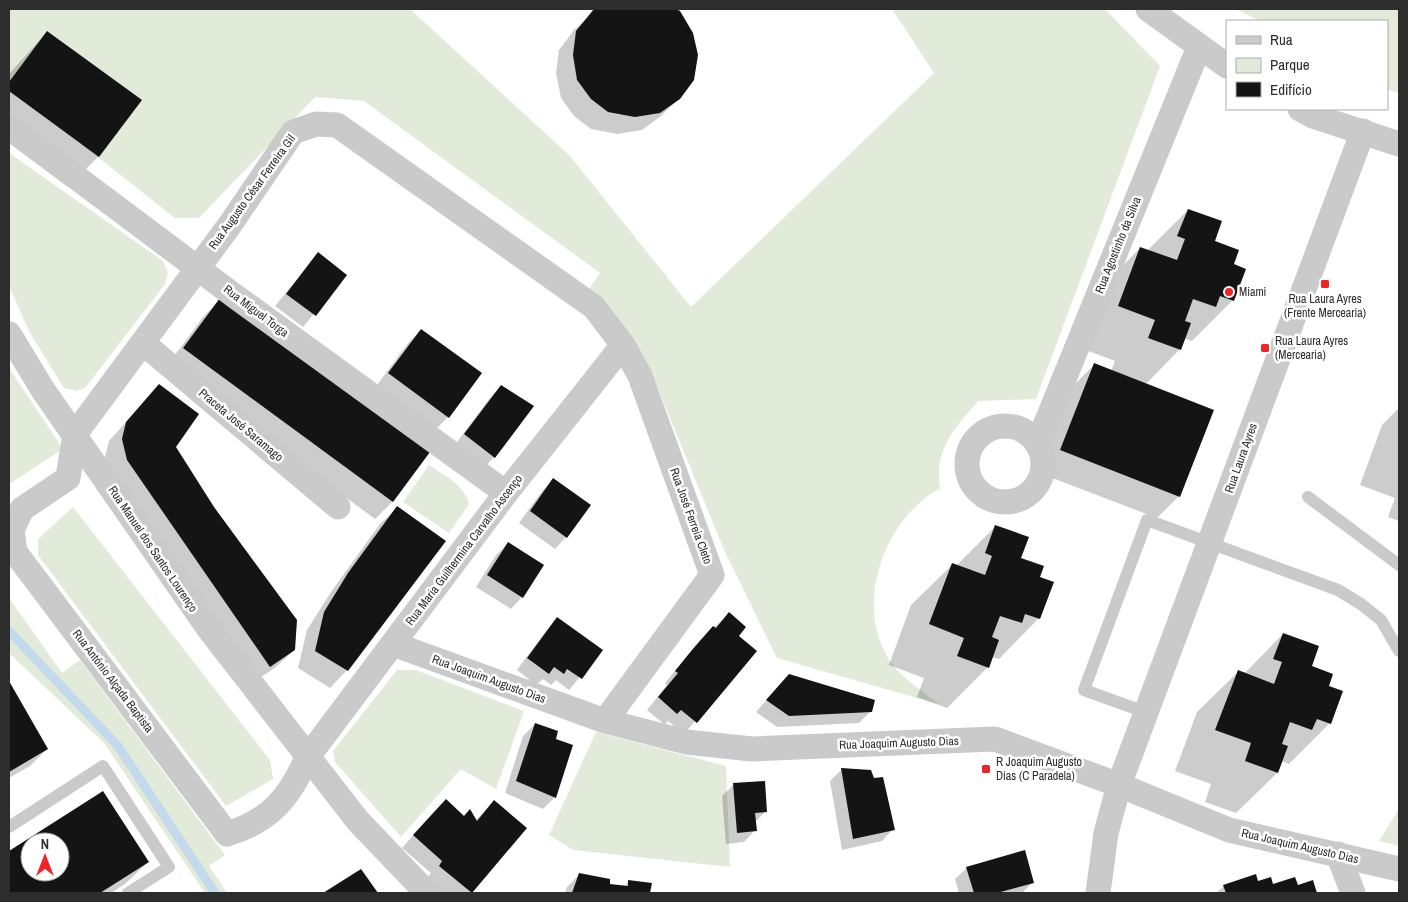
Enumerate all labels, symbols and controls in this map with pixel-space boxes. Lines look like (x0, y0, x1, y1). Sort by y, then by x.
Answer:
legend (1226, 20, 1388, 110)
text: Rua (1270, 29, 1293, 50)
text: Parque (1270, 54, 1310, 75)
text: Edifício (1270, 79, 1312, 100)
street label: Rua Augusto César Ferreira Gil (205, 132, 299, 252)
street label: Rua Agostinho da Silva (1091, 194, 1145, 296)
marker: Rua Laura Ayres (Frente Mercearia) (1319, 278, 1331, 290)
street label: Rua Miguel Torga (220, 281, 292, 341)
place label: Miami (1239, 284, 1266, 300)
marker: Miami (1223, 286, 1235, 298)
place label: Rua Laura Ayres (Frente Mercearia) (1284, 291, 1366, 321)
place label: Rua Laura Ayres (Mercearia) (1275, 333, 1348, 363)
marker: Rua Laura Ayres (Mercearia) (1259, 342, 1271, 354)
street label: Praceta José Saramago (195, 385, 287, 465)
street label: Rua Laura Ayres (1221, 421, 1261, 495)
street label: Rua José Ferreia Cleto (666, 466, 716, 566)
street label: Rua Maria Guilhermina Carvalho Ascenço (402, 471, 526, 629)
street label: Rua Manuel dos Santos Lourenço (105, 483, 201, 615)
street label: Rua António Alçada Baptista (69, 626, 157, 736)
street label: Rua Joaquim Augusto Dias (430, 651, 548, 707)
street label: Rua Joaquim Augusto Dias (839, 733, 959, 753)
place label: R Joaquim Augusto Dias (C Paradela) (996, 754, 1082, 784)
marker: R Joaquim Augusto Dias (C Paradela) (980, 763, 992, 775)
street label: Rua Joaquim Augusto Dias (1240, 825, 1360, 867)
north arrow (20, 832, 70, 882)
text: N (41, 835, 49, 853)

